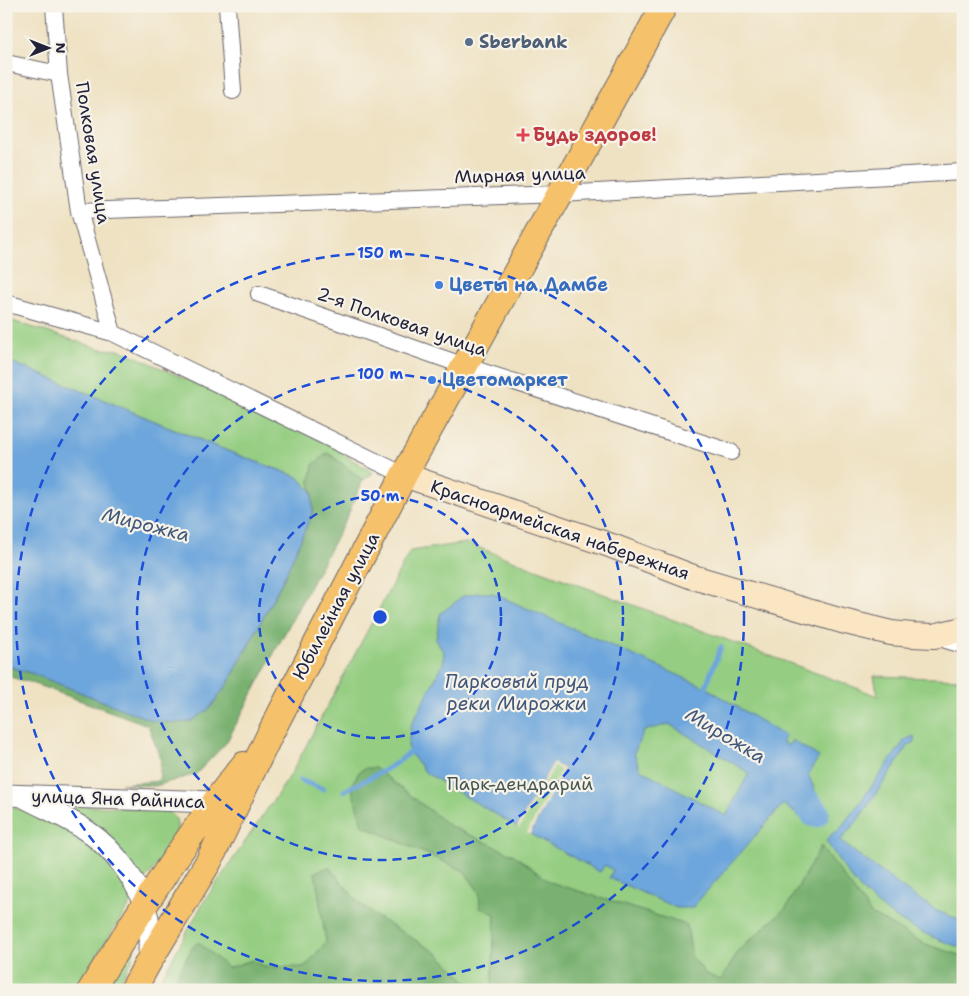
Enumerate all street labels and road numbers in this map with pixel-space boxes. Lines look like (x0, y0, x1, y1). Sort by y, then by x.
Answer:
street label: Полковая улица (70, 80, 116, 226)
street label: Мирная улица (454, 161, 586, 189)
street label: 2-я Полковая улица (314, 282, 490, 362)
street label: Красноармейская набережная (427, 474, 693, 586)
street label: Юбилейная улица (287, 528, 385, 684)
street label: улица Яна Райниса (31, 784, 205, 814)

